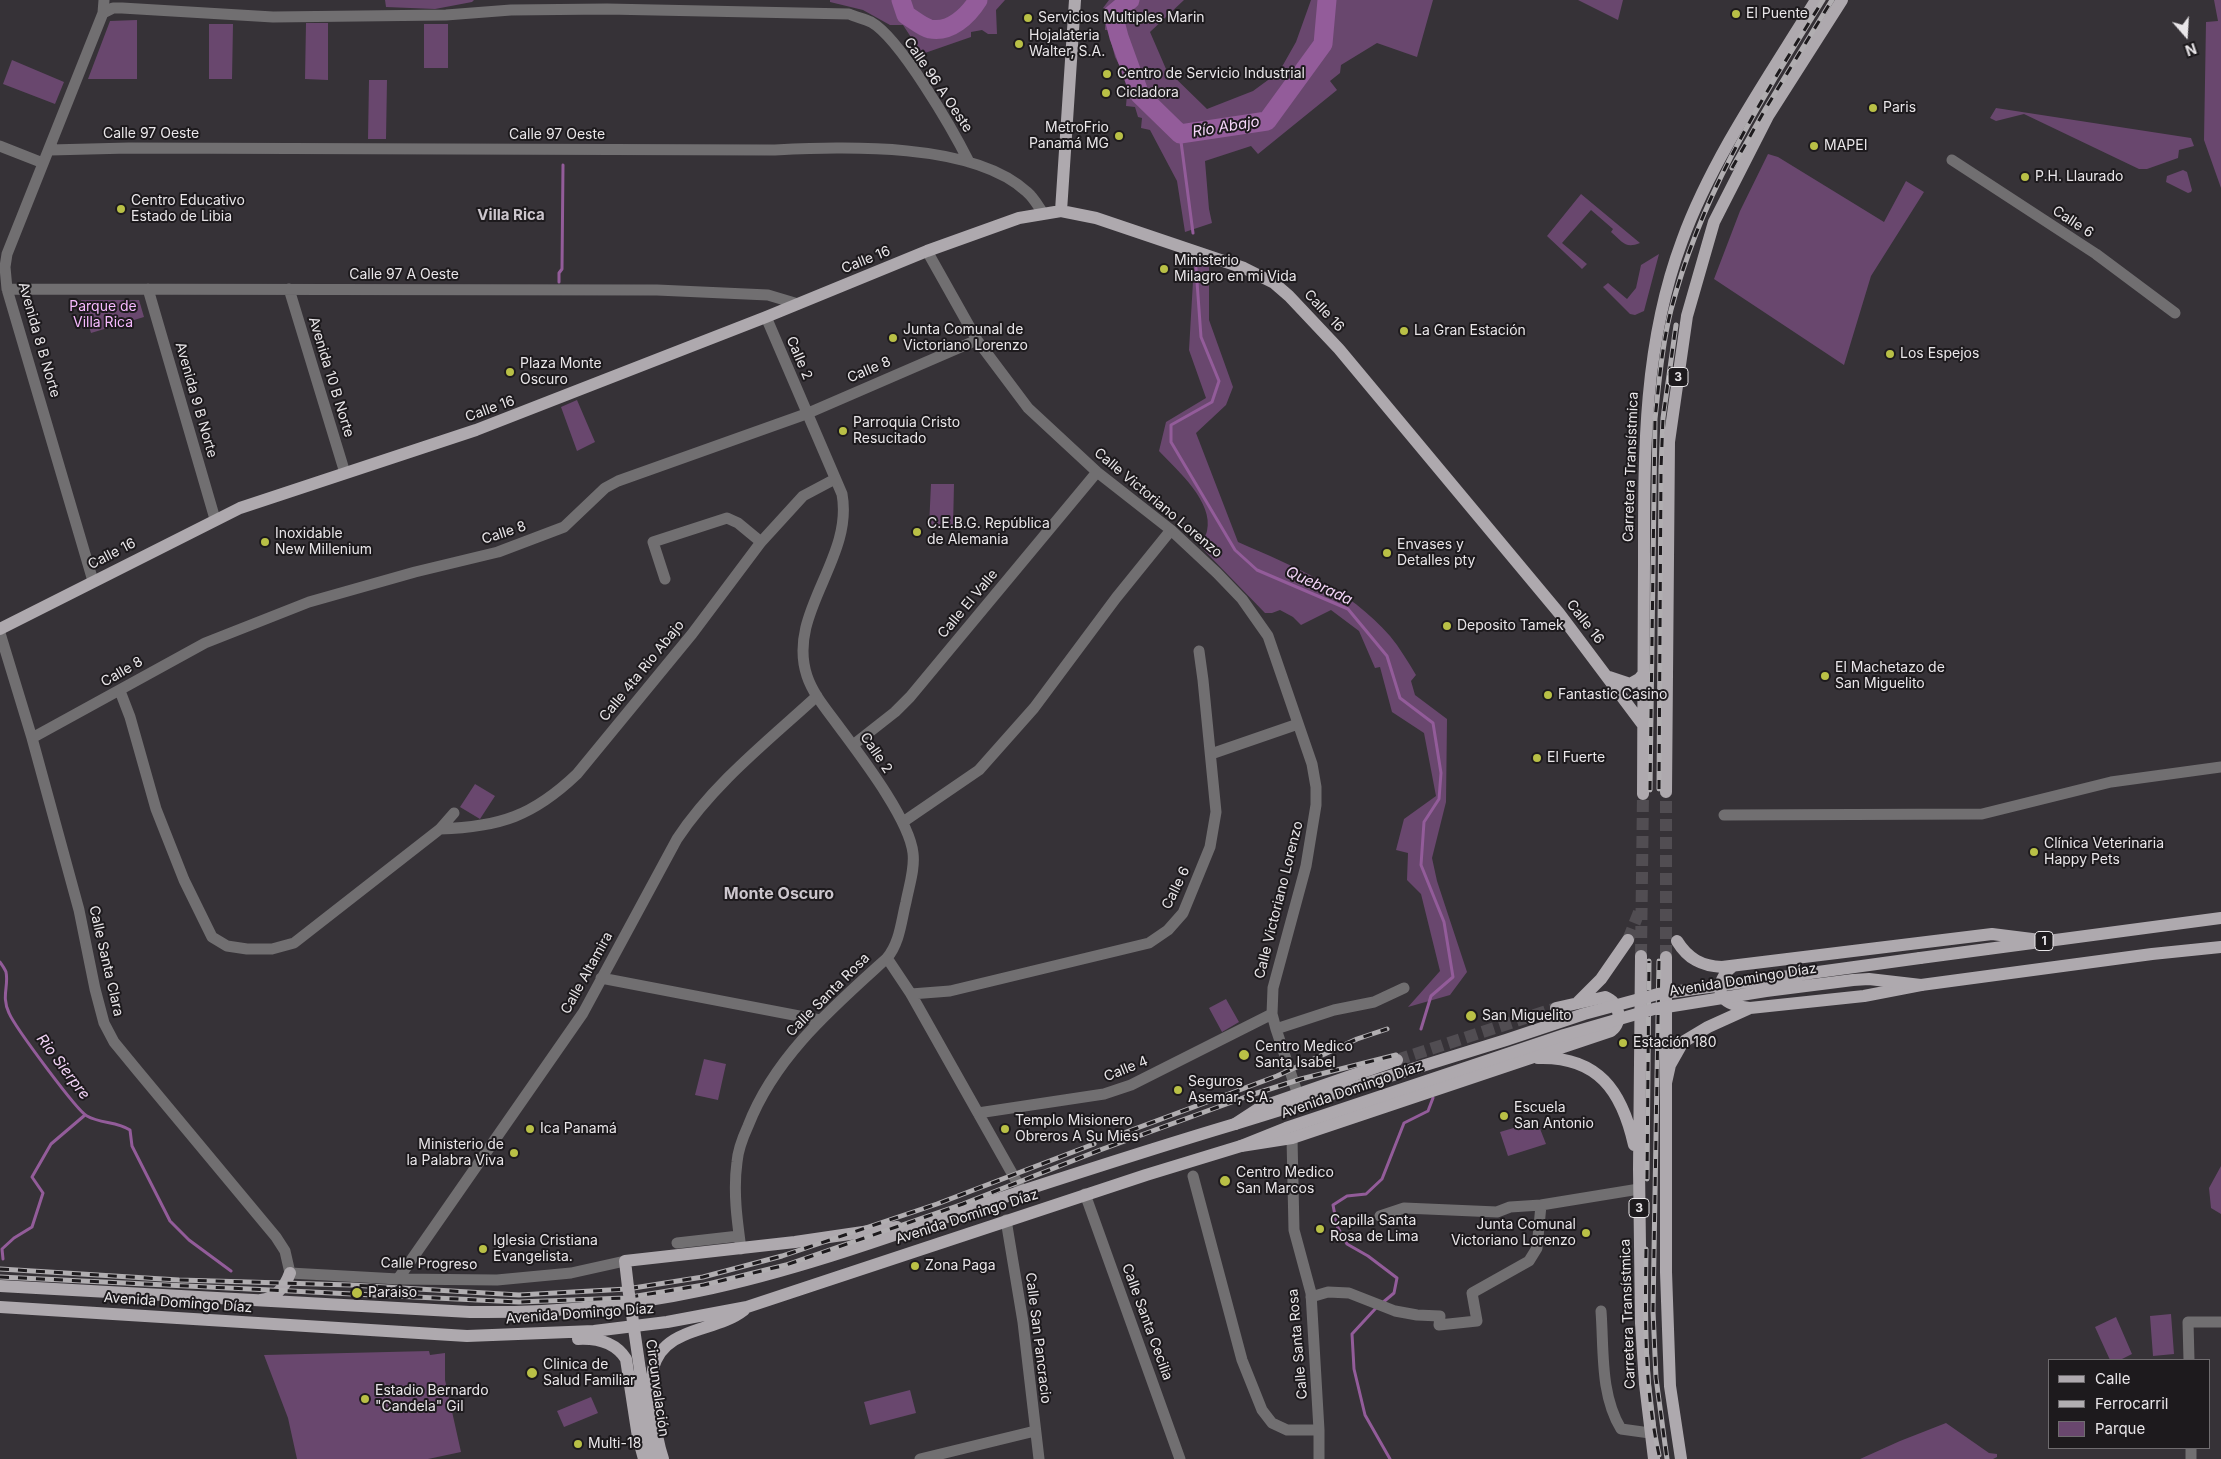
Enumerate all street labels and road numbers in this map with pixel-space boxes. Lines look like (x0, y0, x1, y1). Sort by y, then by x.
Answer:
street label: Calle 96 A Oeste (900, 34, 976, 136)
street label: Calle 97 Oeste (103, 126, 199, 142)
street label: Calle 97 Oeste (509, 127, 605, 143)
street label: Calle 6 (2049, 203, 2097, 241)
street label: Calle 16 (839, 243, 893, 277)
street label: Calle 97 A Oeste (349, 267, 459, 283)
street label: Avenida 8 B Norte (14, 280, 64, 400)
street label: Calle 16 (1300, 286, 1348, 336)
street label: Avenida 10 B Norte (305, 315, 357, 439)
street label: Calle 2 (782, 334, 816, 382)
street label: Avenida 9 B Norte (171, 340, 221, 460)
street label: Calle 8 (845, 353, 893, 387)
road number: 3 (1668, 368, 1688, 387)
street label: Calle 16 (463, 392, 517, 426)
street label: Carretera Transístmica (1620, 392, 1642, 542)
street label: Calle Victoriano Lorenzo (1091, 445, 1225, 561)
street label: Calle 8 (480, 518, 528, 548)
street label: Calle 16 (85, 535, 139, 573)
street label: Calle El Valle (934, 566, 1002, 642)
street label: Calle 16 (1563, 597, 1607, 647)
street label: Calle 4ta Rio Abajo (596, 617, 688, 725)
street label: Calle 8 (98, 653, 146, 691)
street label: Calle 2 (856, 729, 896, 777)
street label: Calle Victoriano Lorenzo (1251, 819, 1307, 981)
street label: Calle 6 (1158, 864, 1194, 912)
street label: Calle Santa Clara (85, 904, 127, 1018)
street label: Calle Altamira (557, 929, 617, 1017)
road number: 1 (2035, 931, 2053, 950)
street label: Calle Santa Rosa (783, 950, 873, 1040)
street label: Avenida Domingo Díaz (1668, 960, 1818, 1000)
street label: Calle 4 (1102, 1053, 1150, 1085)
street label: Avenida Domingo Díaz (1279, 1058, 1425, 1122)
street label: Avenida Domingo Díaz (894, 1186, 1040, 1248)
road number: 3 (1629, 1198, 1649, 1218)
street label: Carretera Transístmica (1617, 1239, 1639, 1389)
street label: Calle Progreso (380, 1255, 478, 1273)
street label: Calle Santa Cecilia (1118, 1261, 1176, 1383)
street label: Calle San Pancracio (1022, 1271, 1054, 1405)
street label: Calle Santa Rosa (1285, 1288, 1311, 1400)
street label: Avenida Domingo Díaz (103, 1289, 253, 1317)
street label: Avenida Domingo Díaz (505, 1300, 655, 1328)
street label: Circunvalación (642, 1338, 672, 1438)

